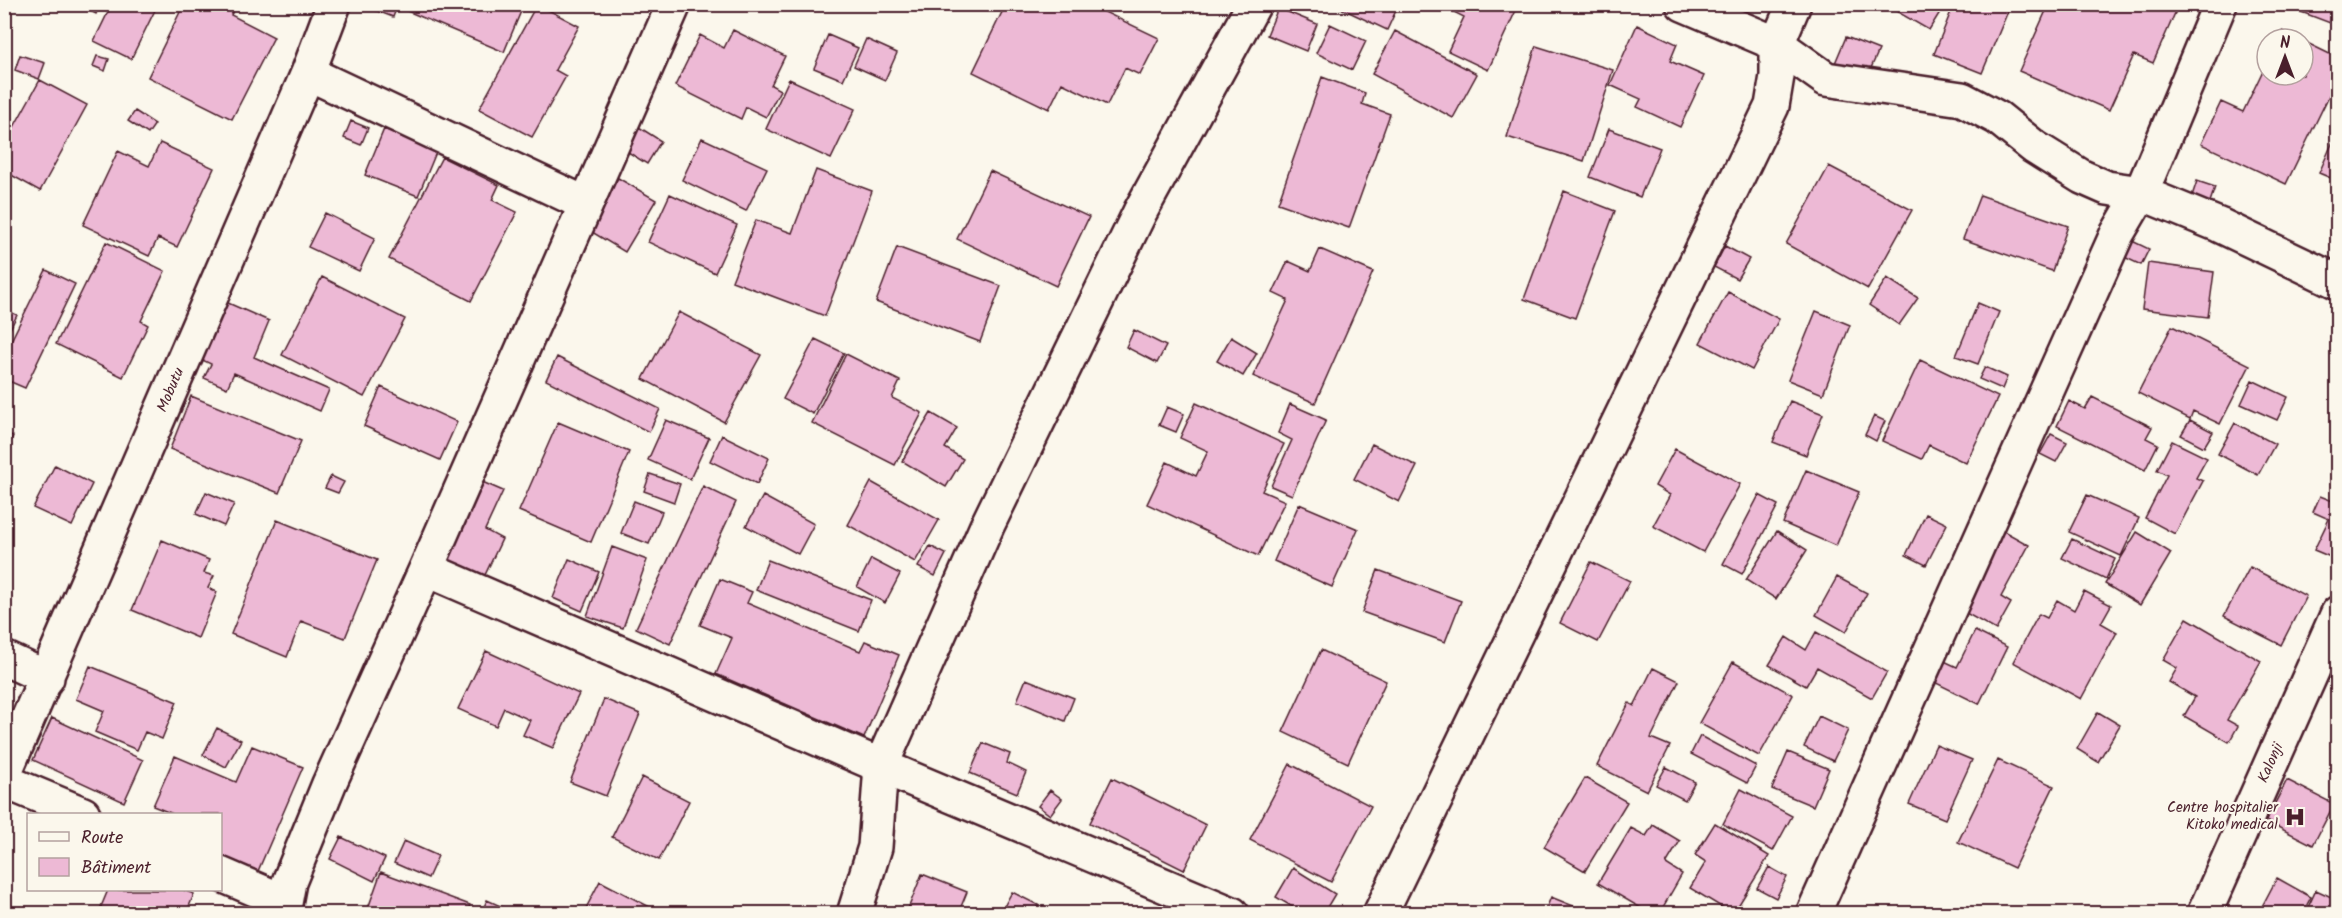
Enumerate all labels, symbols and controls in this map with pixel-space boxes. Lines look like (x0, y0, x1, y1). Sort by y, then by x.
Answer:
north arrow (2255, 27, 2315, 87)
text: N (2280, 31, 2290, 56)
street label: Mobutu (151, 364, 191, 416)
street label: Kalonji (2252, 738, 2291, 787)
place label: Centre hospitalier Kitoko medical (2167, 796, 2279, 837)
hospital icon: Centre hospitalier Kitoko medical (2283, 805, 2307, 829)
legend (27, 813, 222, 891)
text: Route (81, 824, 123, 853)
text: Bâtiment (81, 854, 152, 883)

